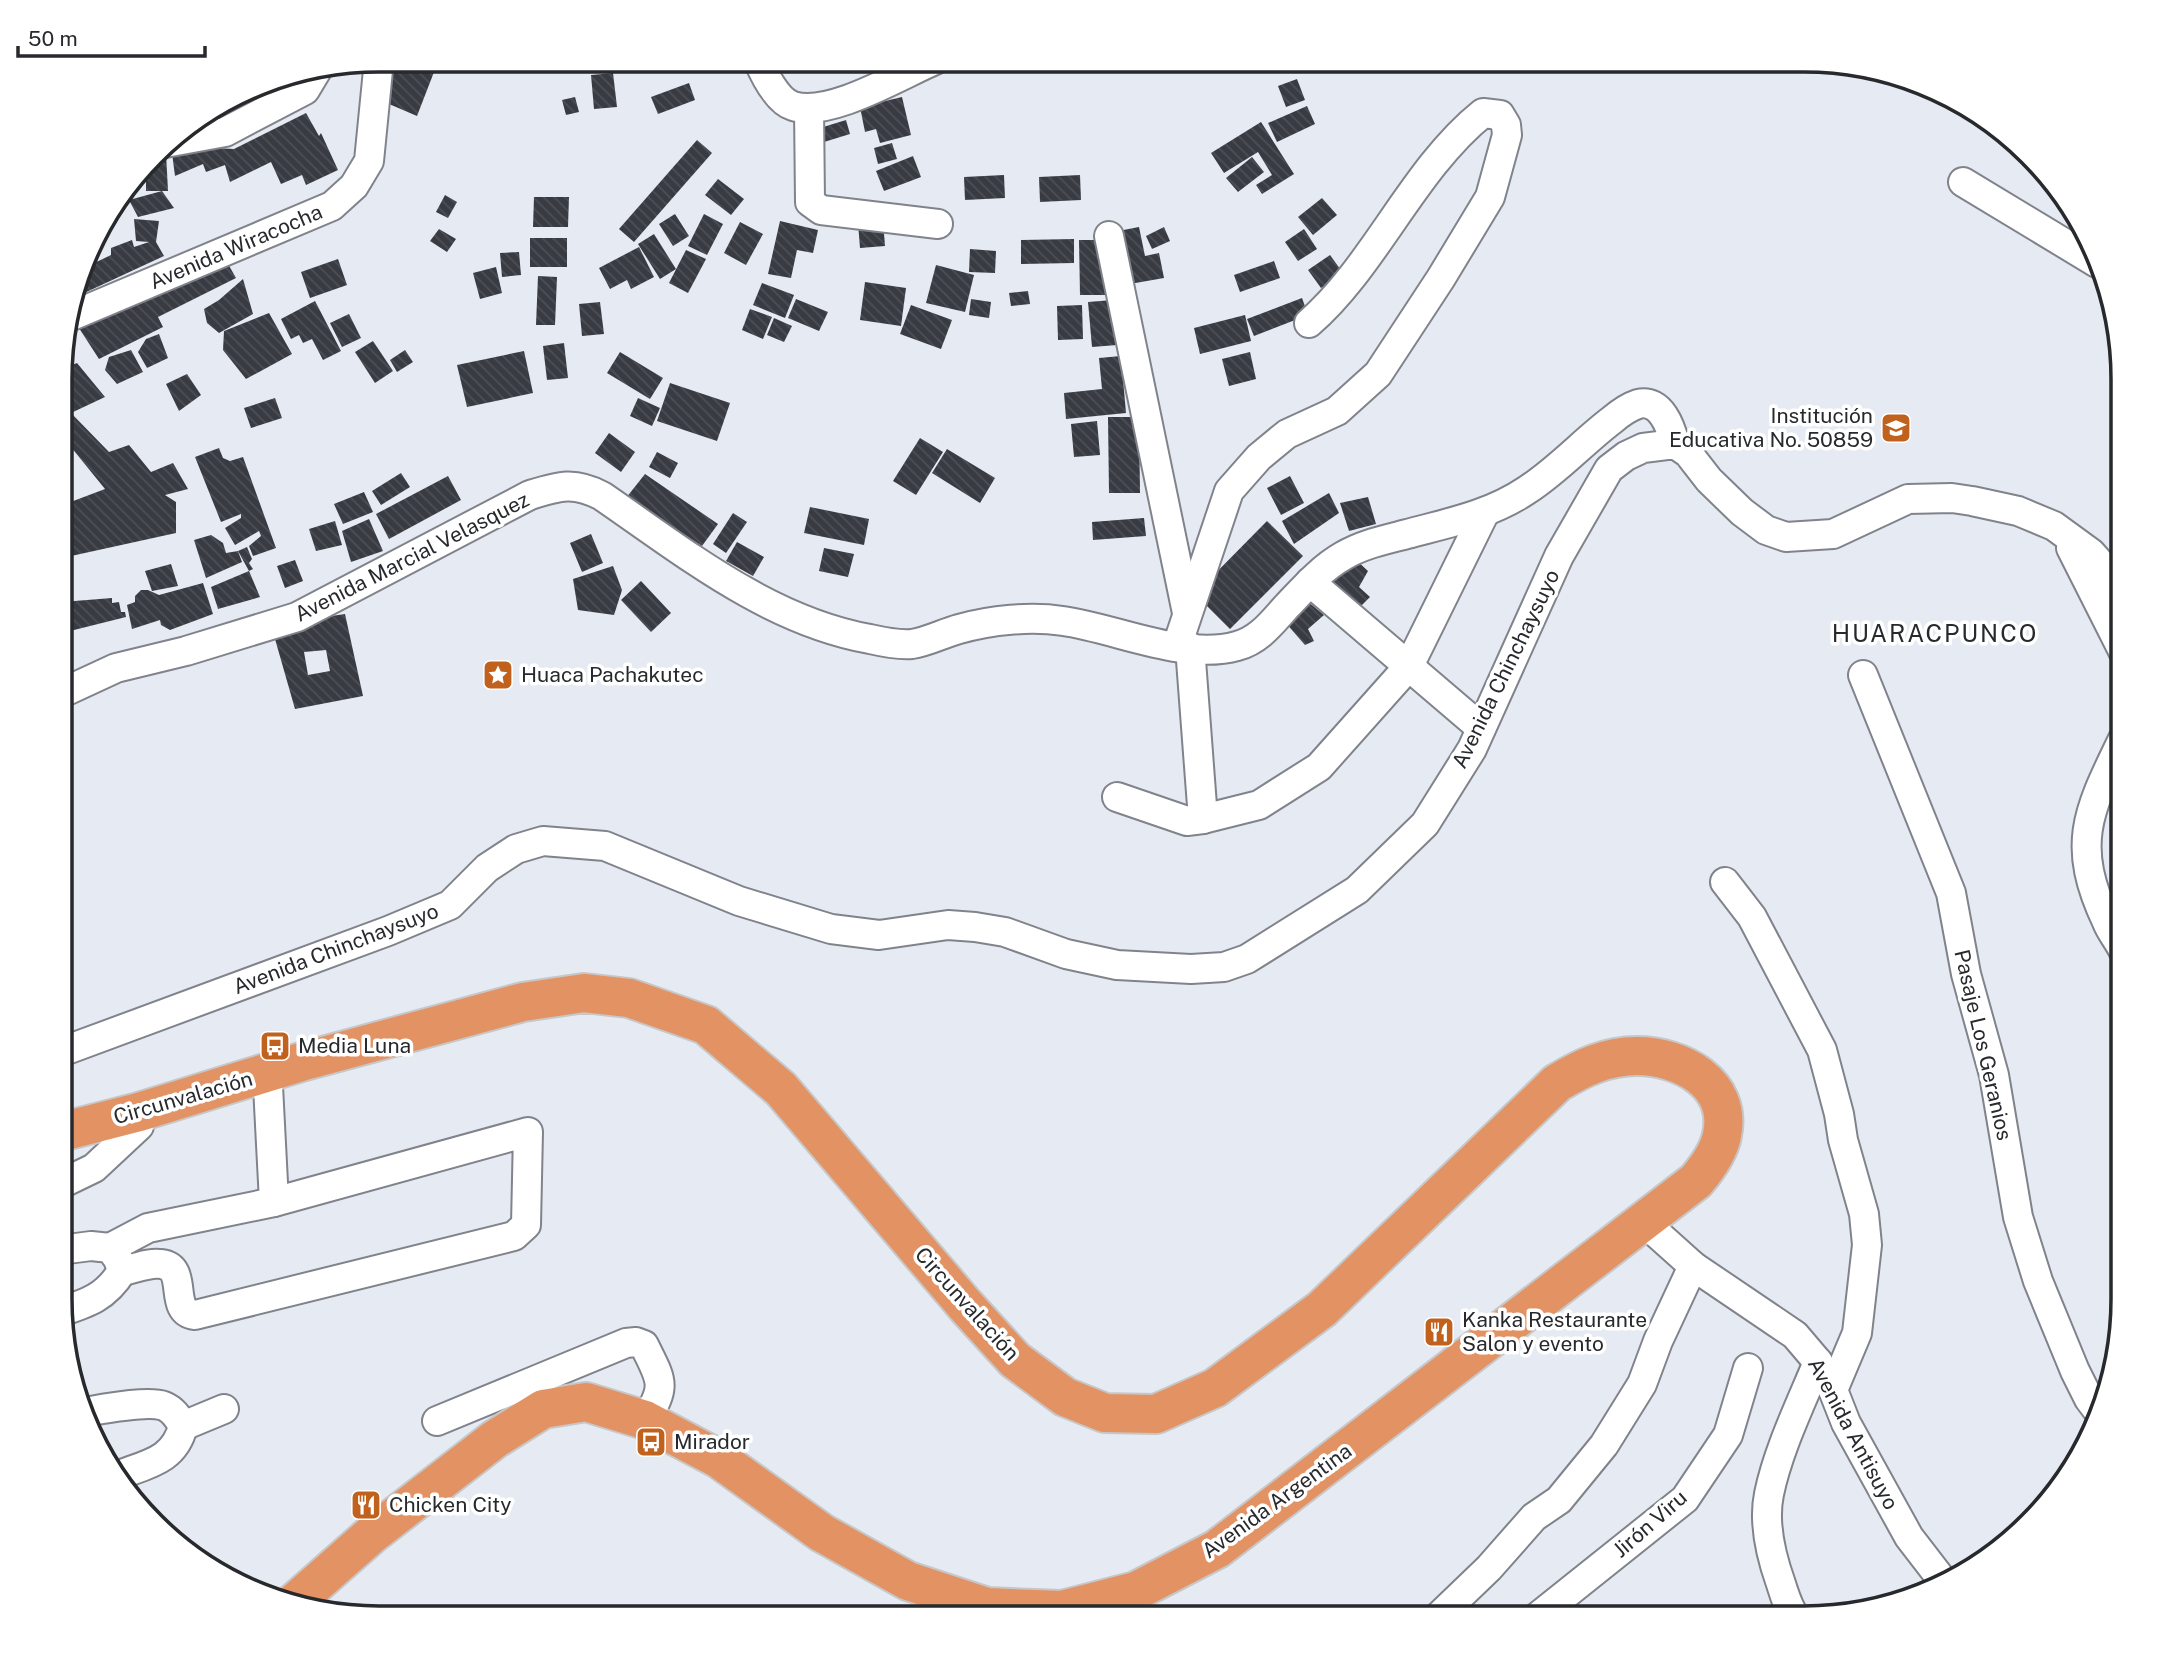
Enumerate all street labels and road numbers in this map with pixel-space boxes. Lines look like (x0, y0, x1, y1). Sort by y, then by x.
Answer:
street label: Avenida Wiracocha (146, 199, 326, 294)
street label: Avenida Marcial Velasquez (290, 486, 533, 627)
street label: Avenida Chinchaysuyo (1447, 565, 1565, 772)
street label: Avenida Chinchaysuyo (230, 898, 442, 999)
street label: Pasaje Los Geranios (1949, 947, 2018, 1143)
street label: Circunvalación (110, 1066, 255, 1129)
street label: Circunvalación (910, 1242, 1025, 1365)
street label: Avenida Antisuyo (1803, 1354, 1904, 1514)
street label: Avenida Argentina (1197, 1438, 1356, 1563)
street label: Jirón Viru (1608, 1485, 1692, 1563)

